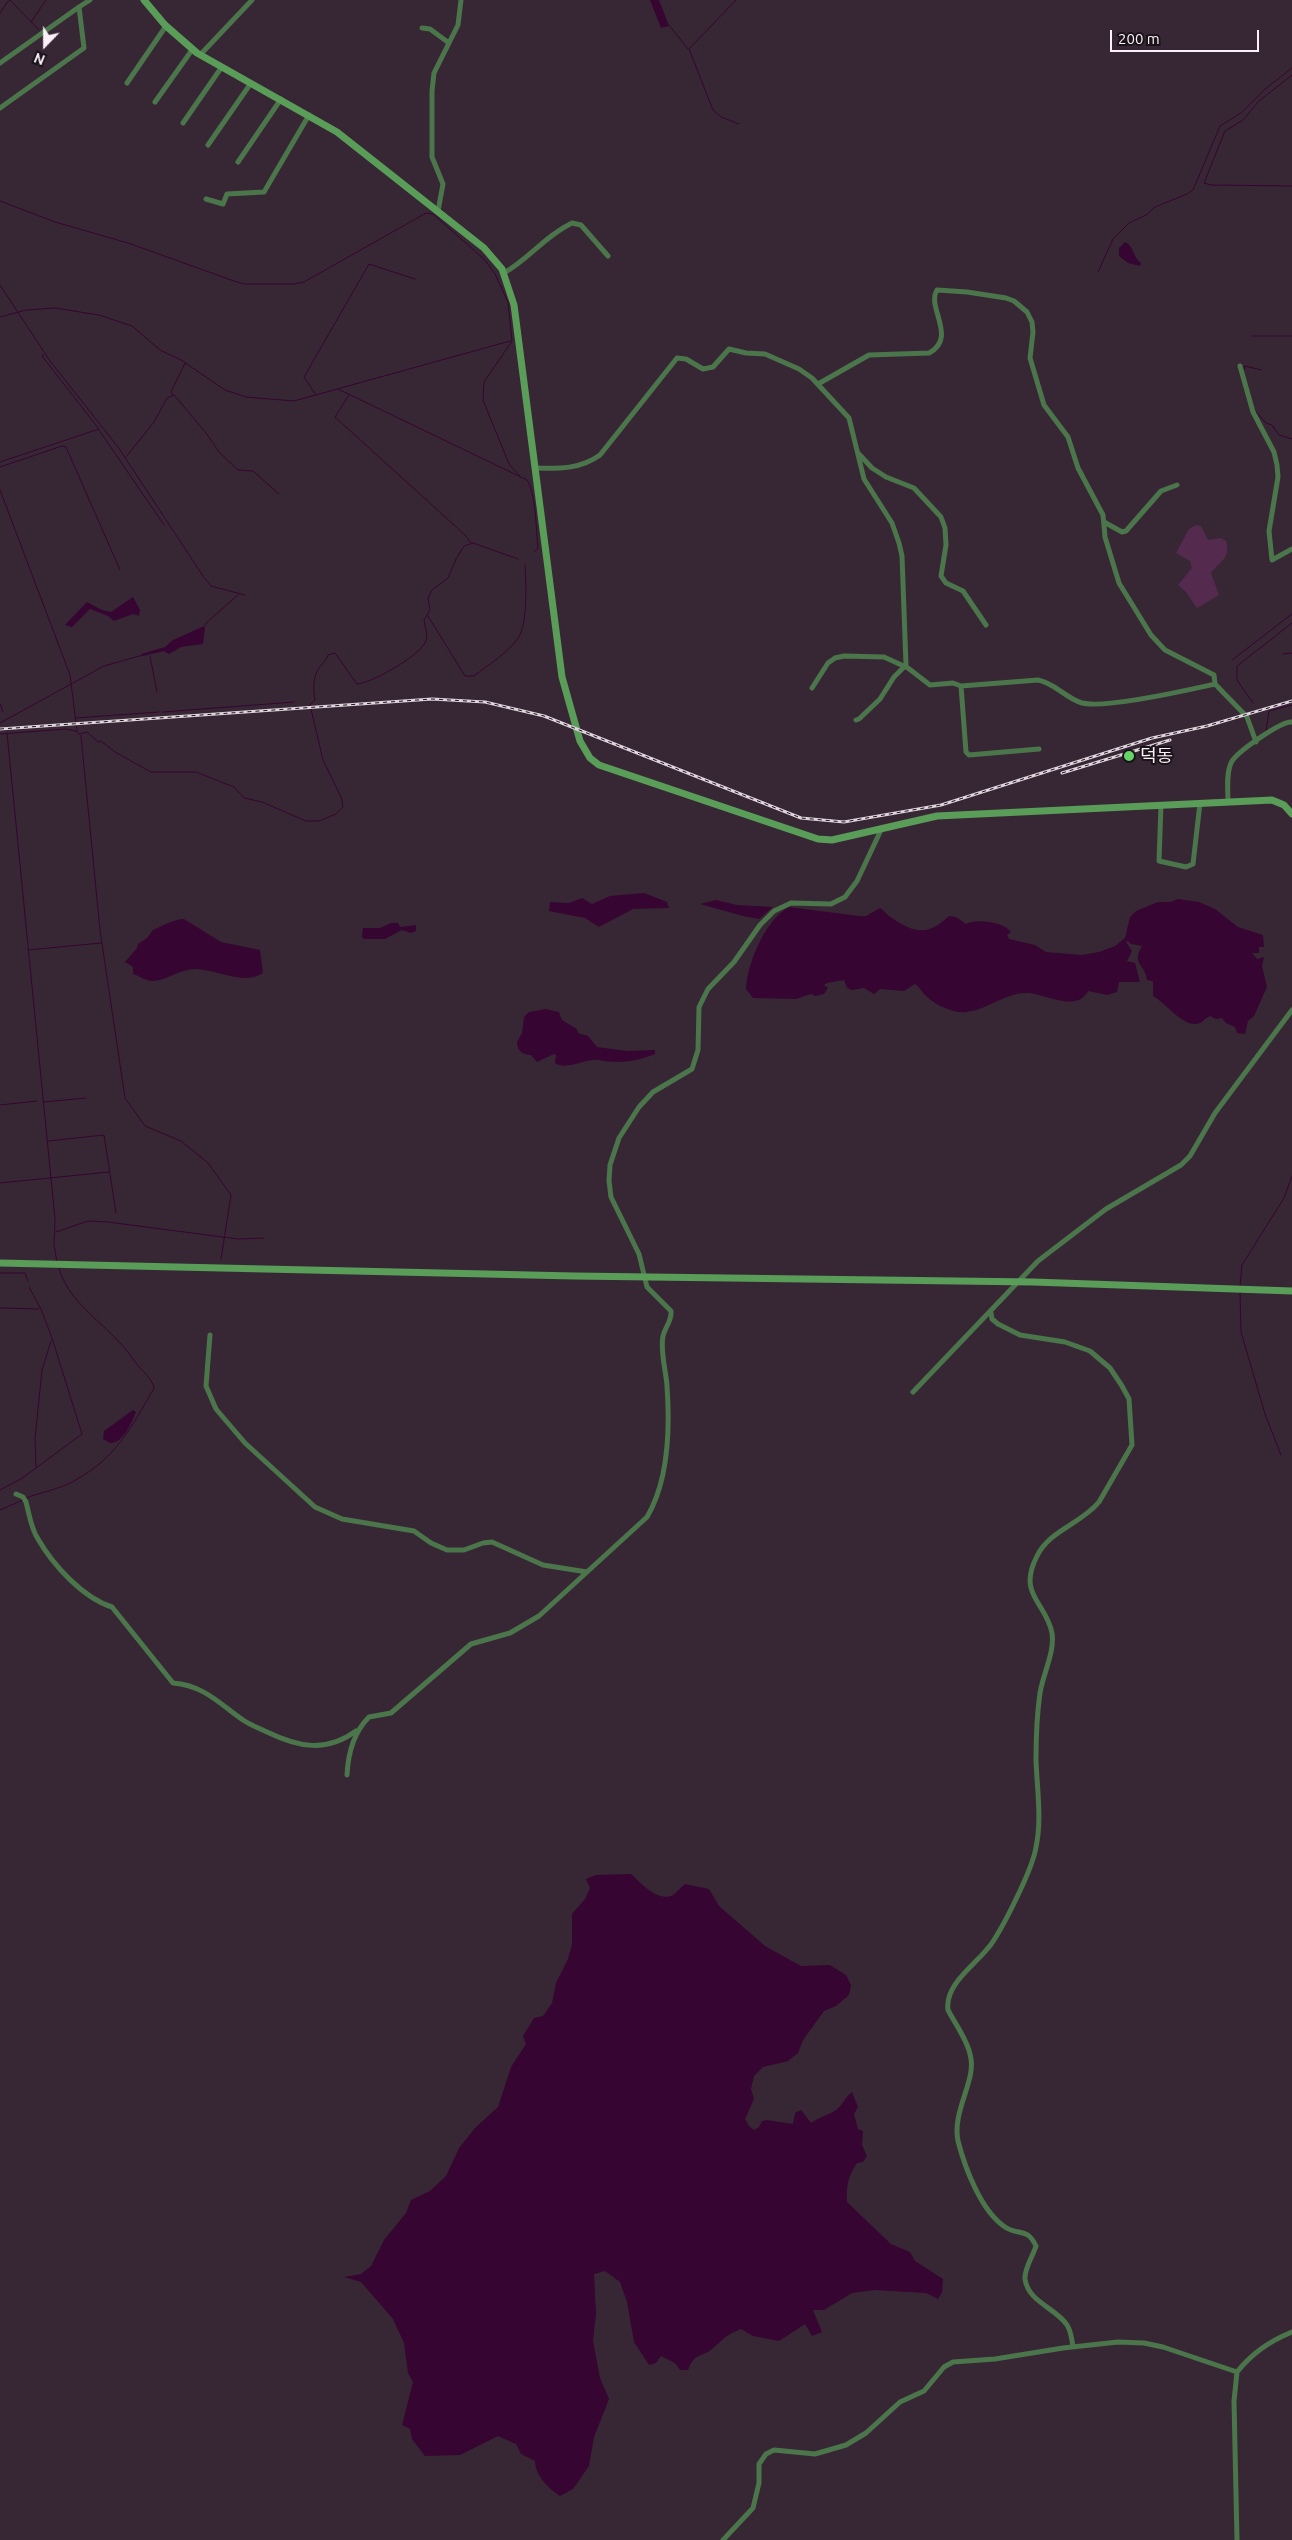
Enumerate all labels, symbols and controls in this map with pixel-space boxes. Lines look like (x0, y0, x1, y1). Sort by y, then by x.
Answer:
north arrow (20, 20, 70, 70)
scale bar (1112, 20, 1261, 52)
text: 200 m (1118, 30, 1160, 47)
text: N (32, 50, 47, 68)
place label: 덕동 (1140, 745, 1173, 767)
marker: 덕동 (1122, 749, 1136, 763)

